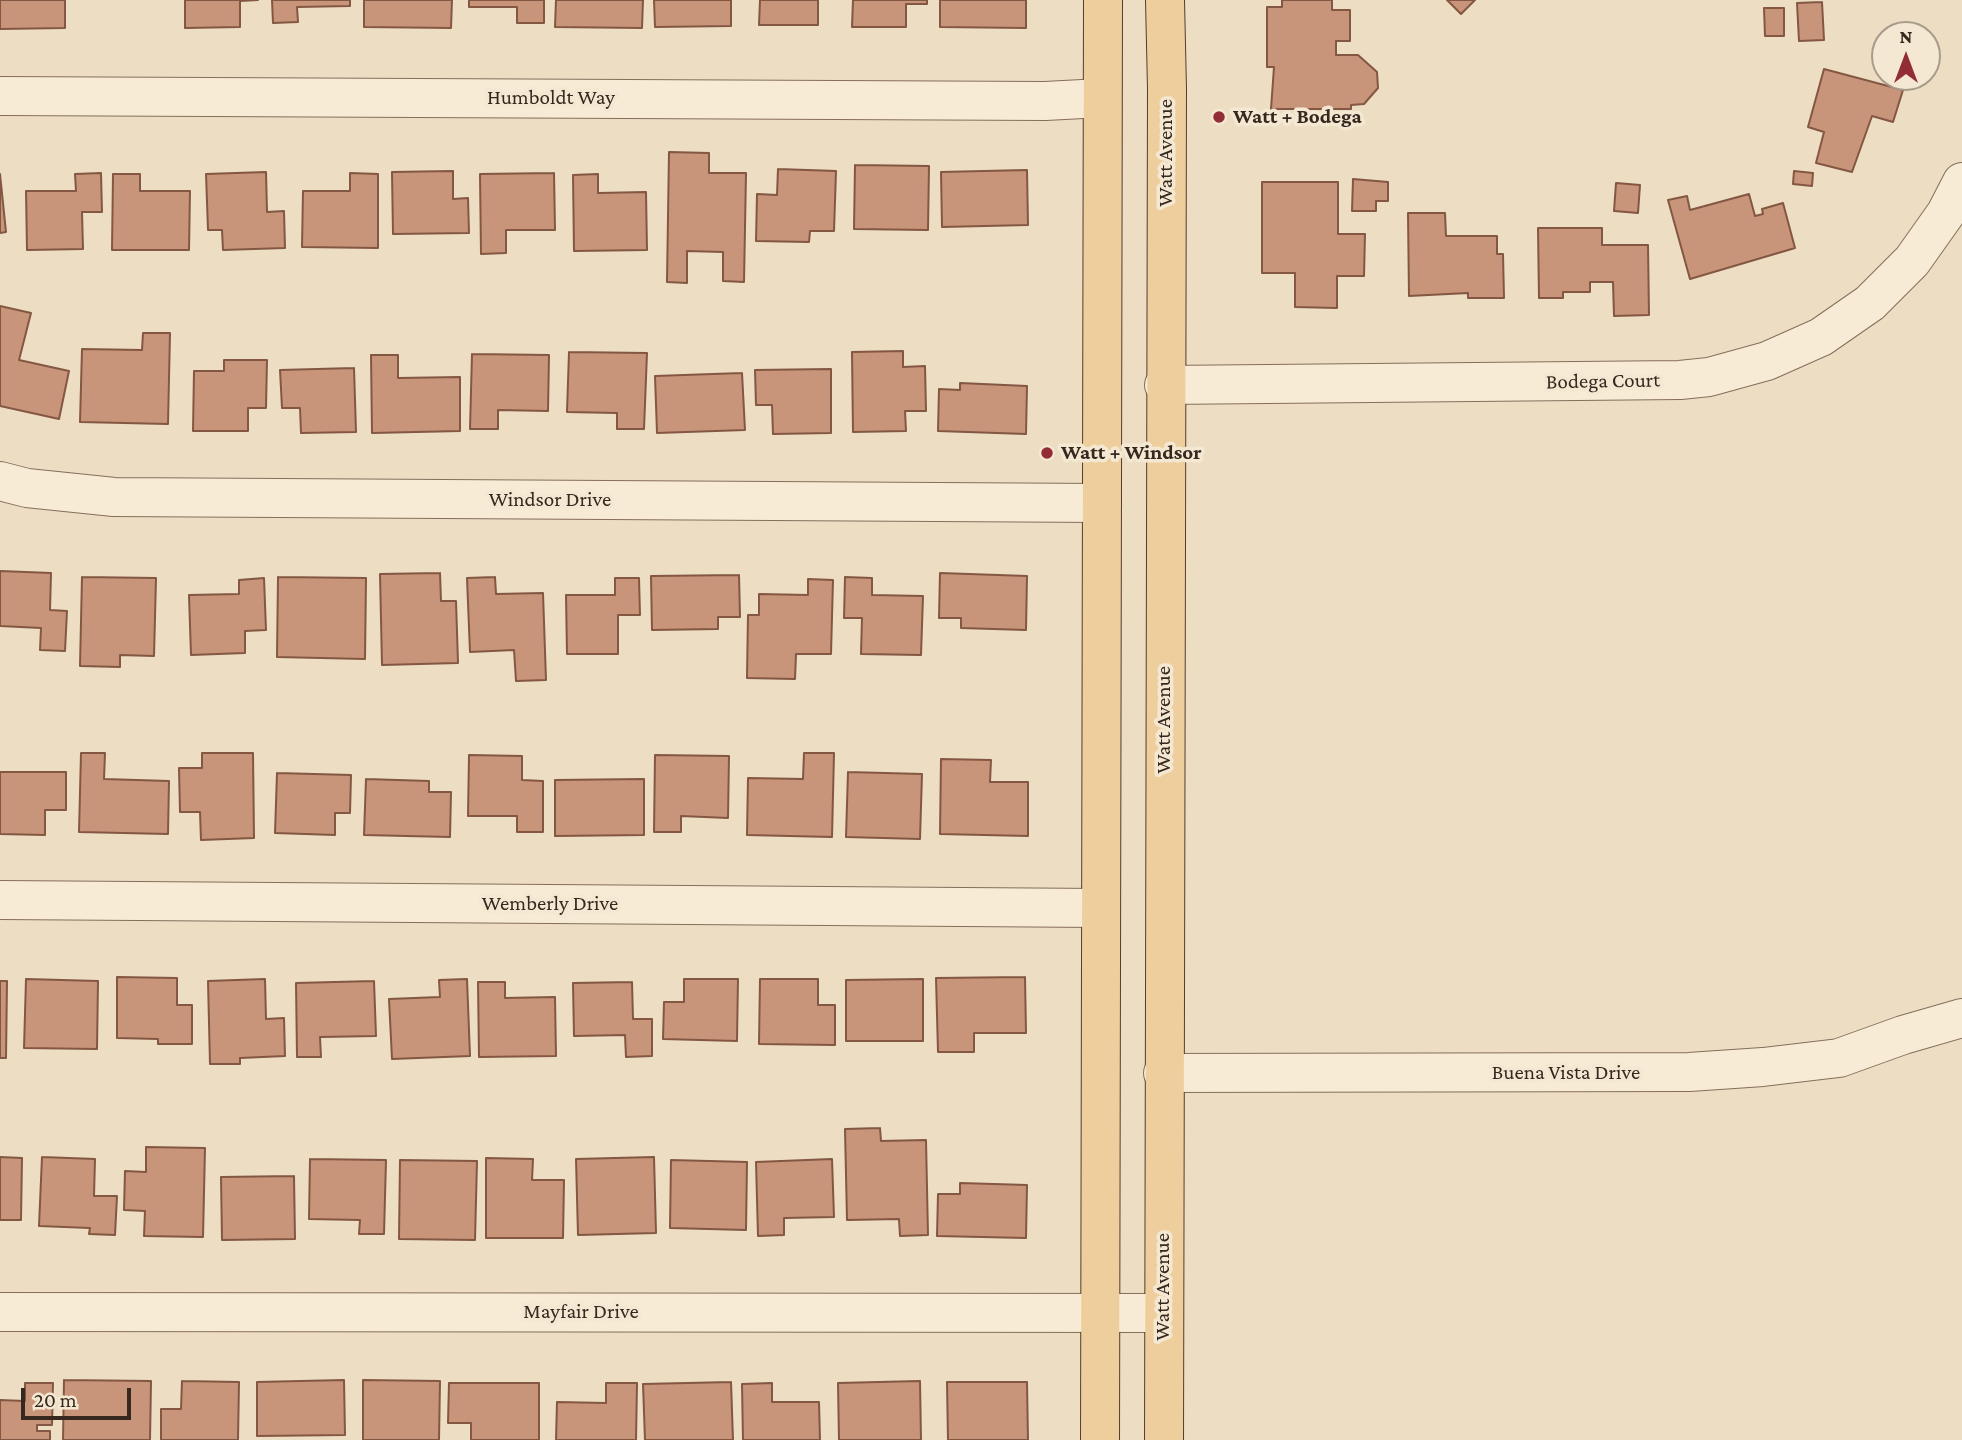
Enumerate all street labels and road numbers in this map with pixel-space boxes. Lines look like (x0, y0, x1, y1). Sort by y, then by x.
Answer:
street label: Humboldt Way (487, 85, 615, 111)
street label: Watt Avenue (1153, 99, 1179, 207)
street label: Bodega Court (1546, 367, 1660, 395)
street label: Windsor Drive (489, 487, 611, 513)
street label: Watt Avenue (1151, 666, 1177, 774)
street label: Wemberly Drive (482, 891, 618, 917)
street label: Buena Vista Drive (1492, 1060, 1640, 1086)
street label: Watt Avenue (1150, 1233, 1176, 1341)
street label: Mayfair Drive (523, 1299, 639, 1325)

